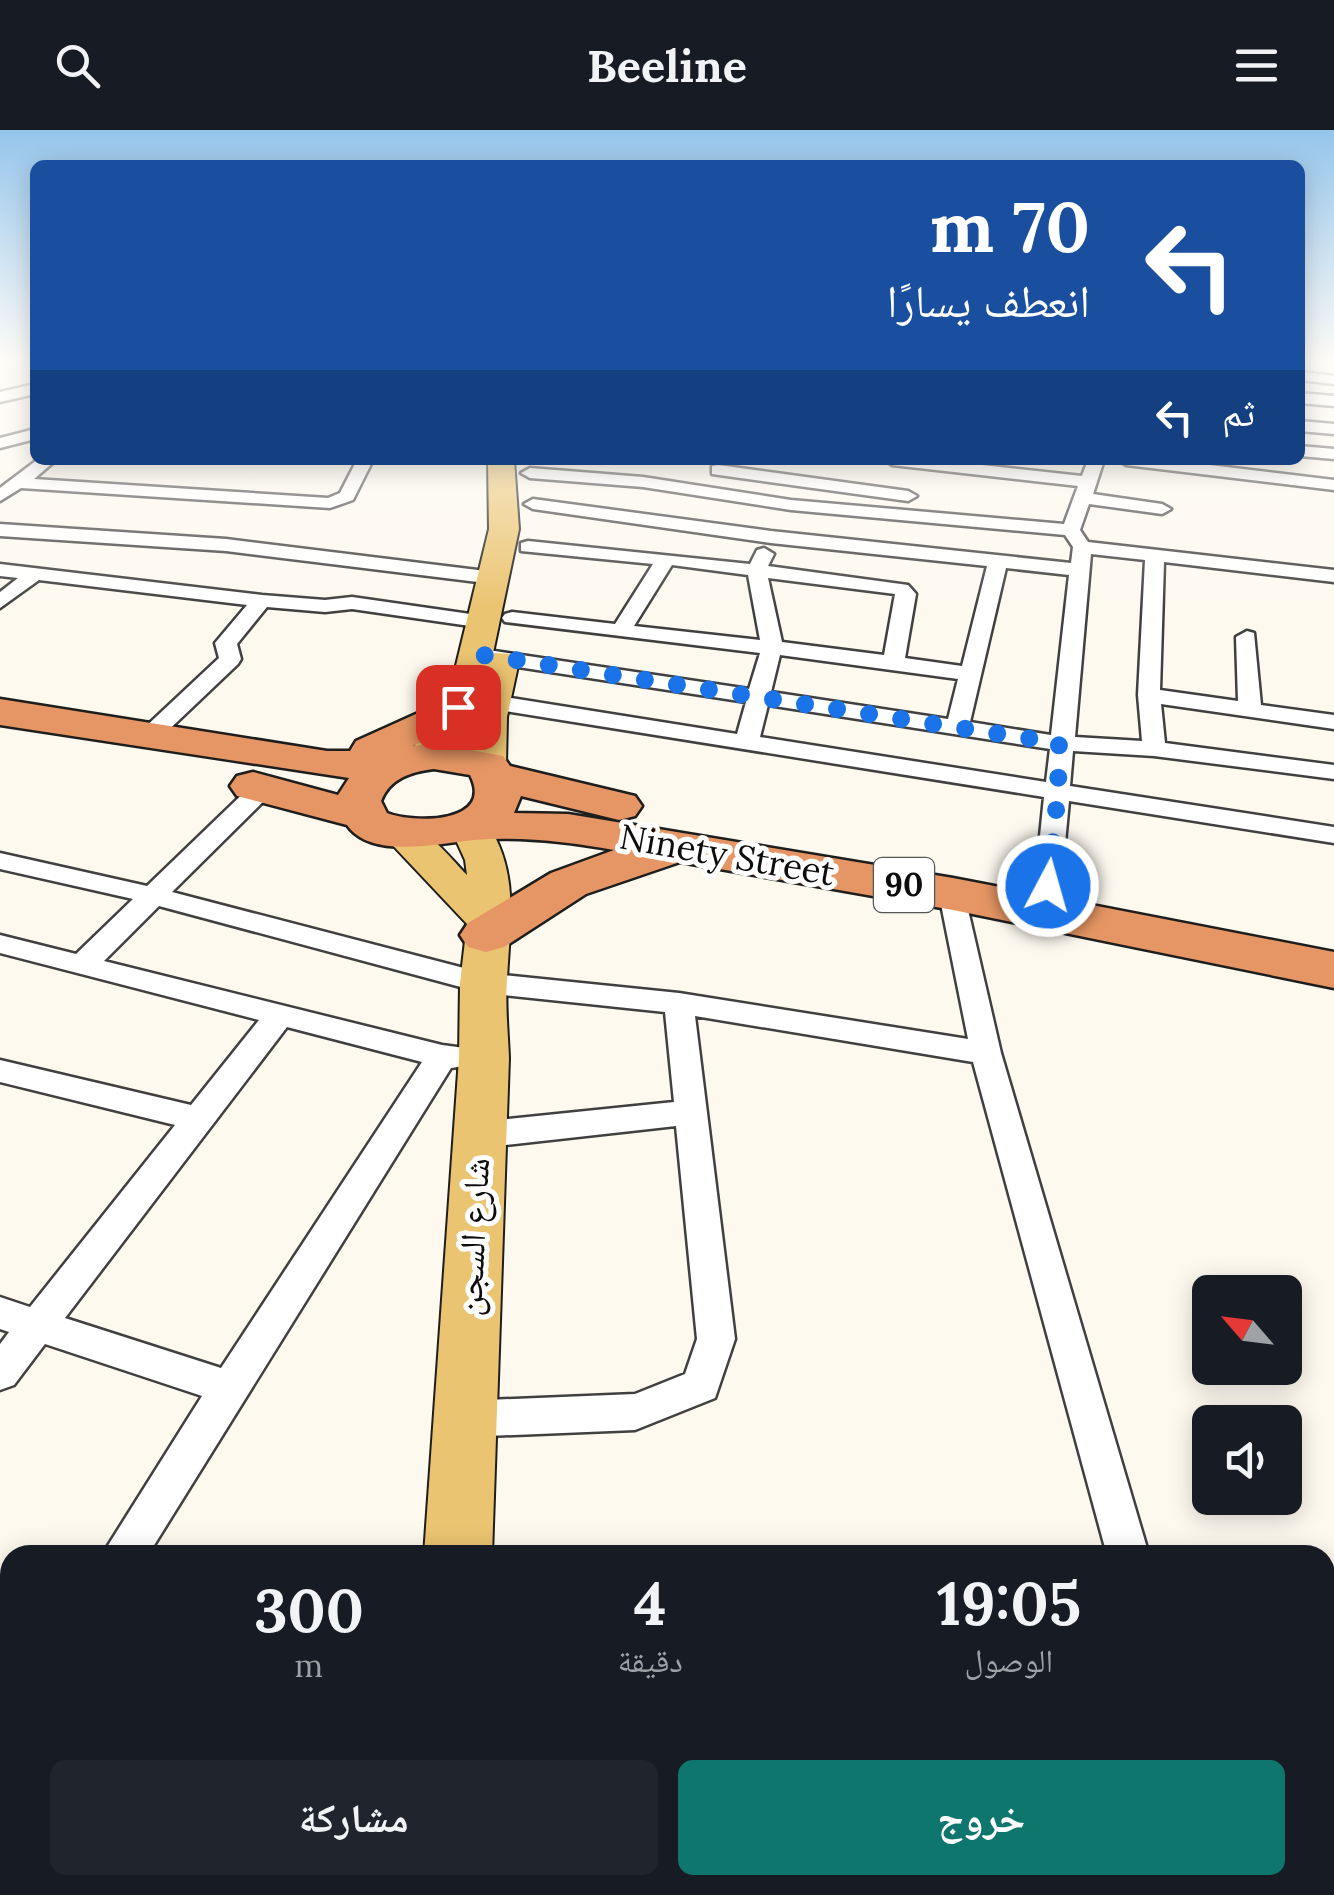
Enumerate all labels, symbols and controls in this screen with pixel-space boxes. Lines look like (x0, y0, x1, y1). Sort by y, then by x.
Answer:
text: Beeline (587, 37, 747, 94)
icon: search (50, 38, 105, 93)
icon: menu (1229, 38, 1284, 93)
text: 70 m (930, 182, 1090, 271)
icon: left (1125, 200, 1255, 330)
text: انعطف يسارًا (887, 272, 1090, 329)
text: ثم (1222, 388, 1255, 436)
icon: left (1147, 390, 1202, 445)
pin (416, 665, 501, 750)
icon: arrive (431, 680, 486, 735)
street label: Ninety Street (616, 814, 838, 896)
position arrow (996, 834, 1100, 938)
road number: 90 (874, 858, 934, 912)
street label: شارع السجن (446, 1157, 499, 1317)
north arrow (1192, 1275, 1302, 1385)
map controls (1192, 1275, 1302, 1515)
button: sound (1192, 1405, 1302, 1515)
text: 4 (634, 1565, 667, 1641)
text: 19:05 (937, 1565, 1081, 1641)
text: 300 (254, 1572, 364, 1648)
text: دقيقة (618, 1640, 683, 1681)
text: الوصول (965, 1640, 1053, 1681)
text: m (295, 1645, 323, 1686)
button: مشاركة (50, 1760, 658, 1875)
button: خروج (678, 1760, 1285, 1875)

